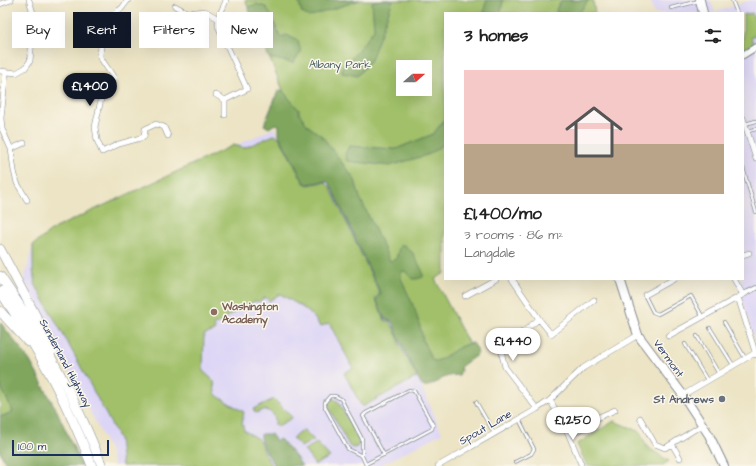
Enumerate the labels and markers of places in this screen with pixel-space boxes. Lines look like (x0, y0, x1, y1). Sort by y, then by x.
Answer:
pin: £1,400 (57, 73, 123, 107)
place label: Washington Academy (221, 299, 278, 329)
marker: Washington Academy (209, 307, 219, 317)
pin: £1,440 (480, 328, 546, 362)
place label: St Andrews (652, 392, 714, 407)
marker: St Andrews (717, 394, 727, 404)
pin: £1,250 (540, 407, 606, 441)

